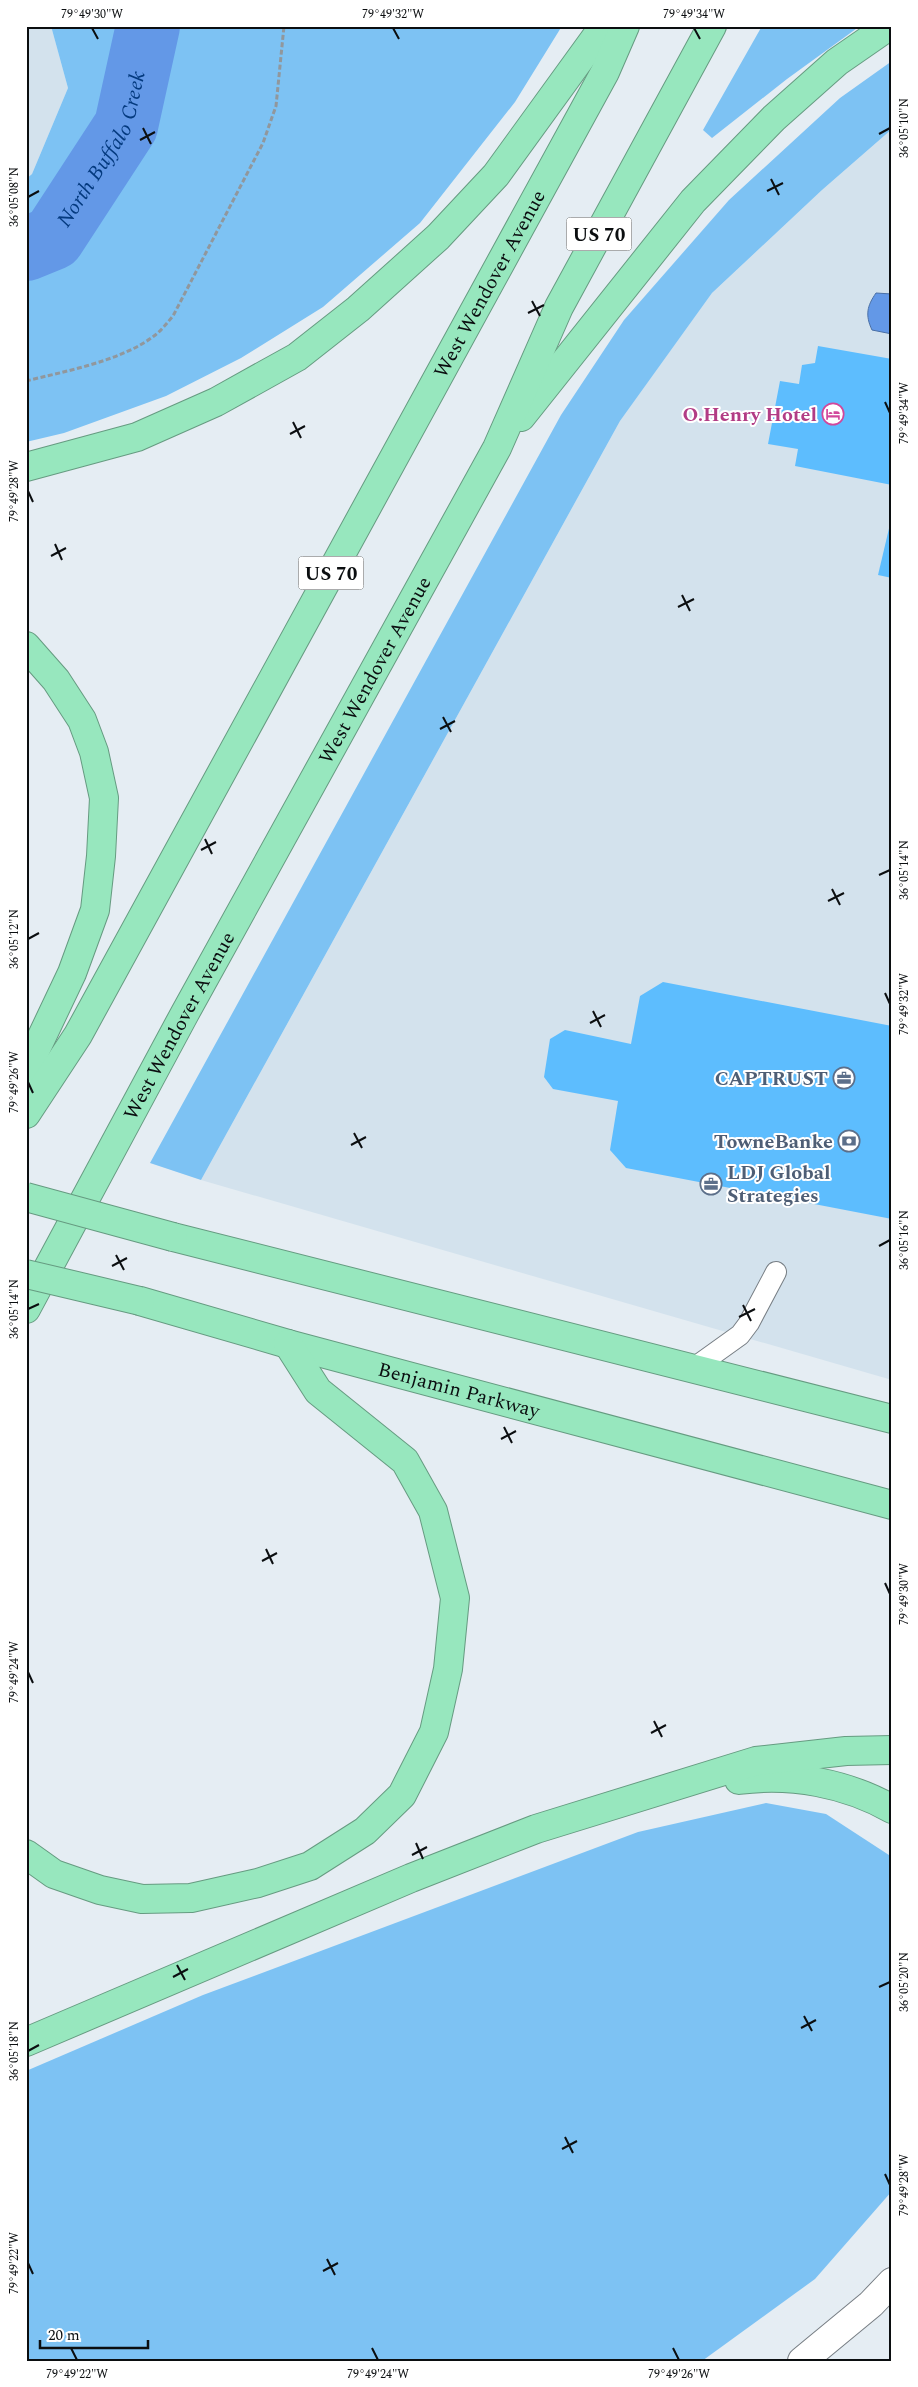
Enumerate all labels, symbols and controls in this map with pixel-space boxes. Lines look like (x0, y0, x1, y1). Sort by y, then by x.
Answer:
text: 79°49'30"W (61, 5, 123, 24)
text: 79°49'32"W (362, 5, 424, 24)
text: 79°49'34"W (663, 5, 725, 24)
water label: North Buffalo Creek (49, 68, 155, 234)
text: 36°05'10"N (895, 98, 914, 158)
text: 36°05'08"N (5, 167, 24, 227)
street label: West Wendover Avenue (426, 185, 554, 384)
road number: US 70 (566, 218, 632, 250)
text: 79°49'34"W (895, 382, 914, 444)
place label: O.Henry Hotel (683, 400, 817, 430)
hotel icon: O.Henry Hotel (821, 402, 845, 426)
text: 79°49'28"W (5, 460, 24, 522)
road number: US 70 (298, 556, 364, 590)
street label: West Wendover Avenue (311, 571, 439, 770)
text: 36°05'14"N (895, 840, 914, 900)
text: 36°05'12"N (5, 909, 24, 969)
street label: West Wendover Avenue (116, 926, 243, 1126)
text: 79°49'32"W (895, 973, 914, 1035)
text: 79°49'26"W (5, 1051, 24, 1113)
place label: CAPTRUST (715, 1064, 828, 1094)
office icon: CAPTRUST (832, 1066, 856, 1090)
place label: TowneBanke (714, 1127, 833, 1157)
bank icon: TowneBanke (837, 1129, 861, 1153)
place label: LDJ Global Strategies (727, 1158, 831, 1211)
office icon: LDJ Global Strategies (699, 1172, 723, 1196)
text: 36°05'16"N (895, 1210, 914, 1270)
text: 36°05'14"N (5, 1279, 24, 1339)
street label: Benjamin Parkway (374, 1355, 544, 1427)
text: 79°49'30"W (895, 1563, 914, 1625)
text: 79°49'24"W (5, 1641, 24, 1703)
text: 36°05'20"N (895, 1952, 914, 2012)
text: 36°05'18"N (5, 2021, 24, 2081)
text: 79°49'28"W (895, 2154, 914, 2216)
text: 79°49'22"W (5, 2232, 24, 2294)
scale bar (40, 2317, 148, 2349)
text: 20 m (48, 2324, 80, 2347)
text: 79°49'22"W (46, 2365, 108, 2384)
text: 79°49'24"W (347, 2365, 409, 2384)
text: 79°49'26"W (648, 2365, 710, 2384)

